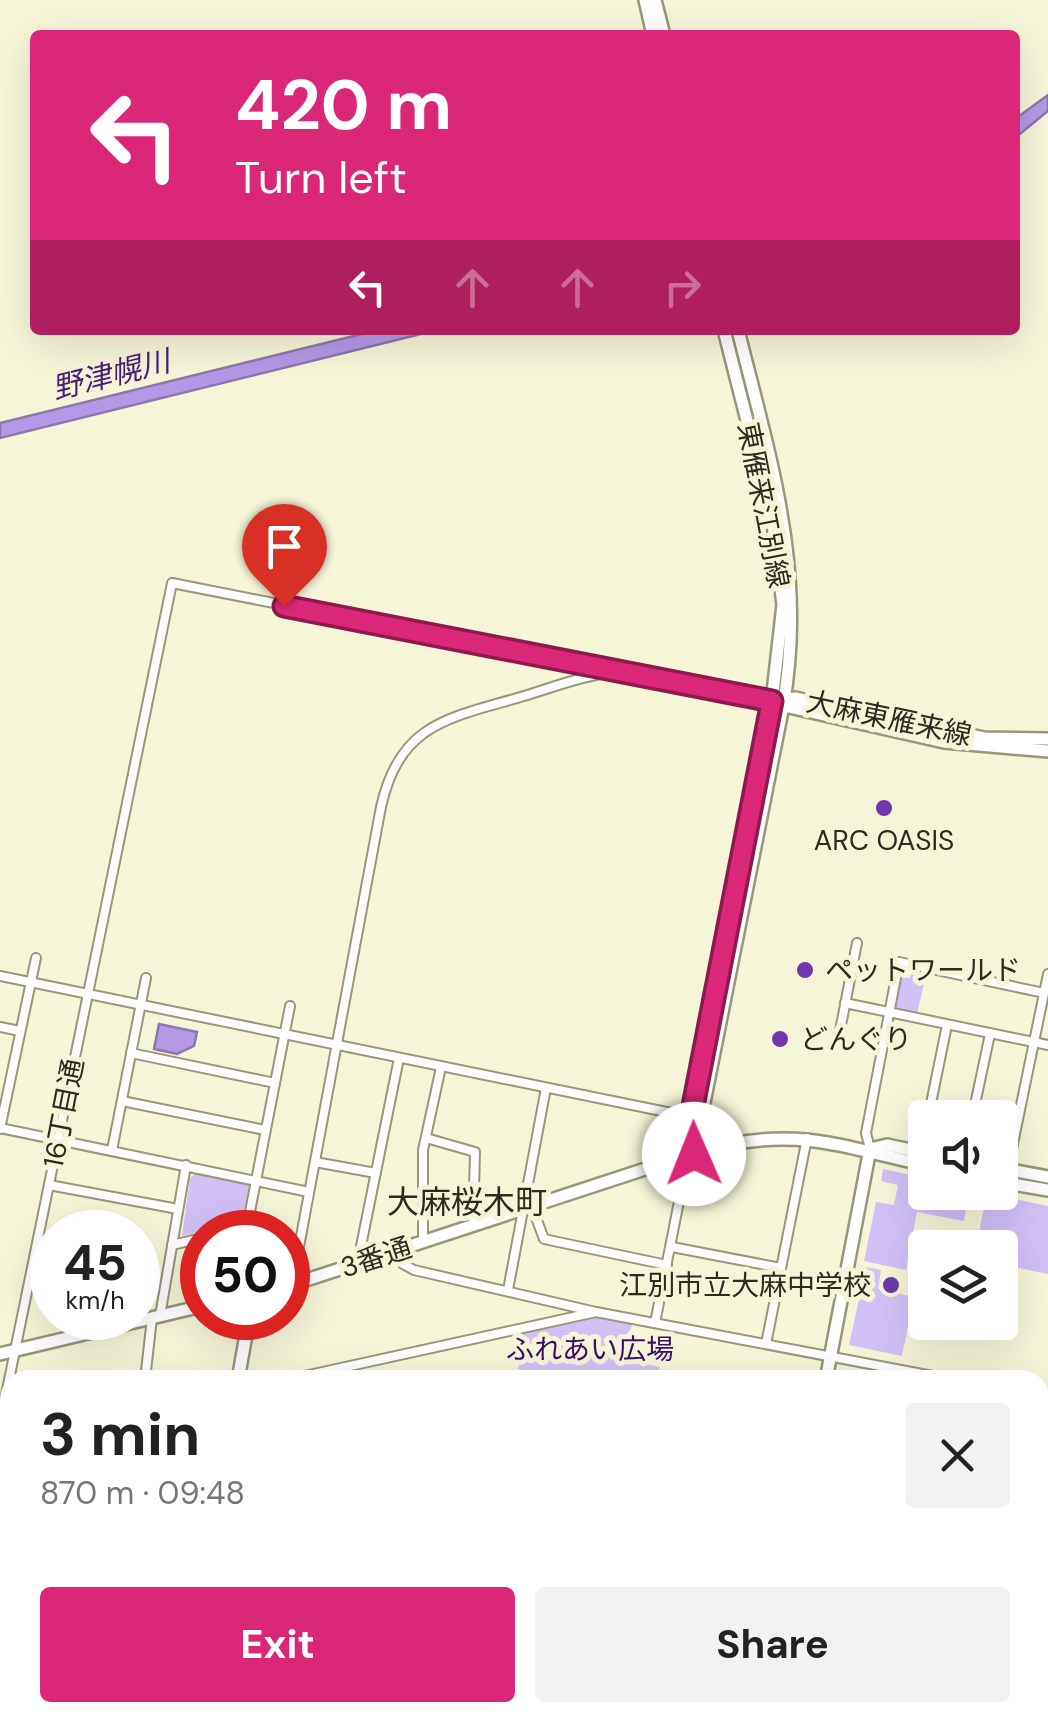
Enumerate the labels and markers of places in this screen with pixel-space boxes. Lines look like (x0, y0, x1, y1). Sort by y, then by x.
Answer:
pin (242, 504, 327, 607)
marker: ARC OASIS (873, 797, 895, 819)
place label: ARC OASIS (814, 822, 954, 859)
place label: ペットワールド (825, 952, 1021, 989)
marker: ペットワールド (794, 959, 816, 981)
place label: どんぐり (800, 1021, 912, 1058)
marker: どんぐり (769, 1028, 791, 1050)
place label: 江別市立大麻中学校 (619, 1267, 871, 1304)
marker: 江別市立大麻中学校 (880, 1274, 902, 1296)

